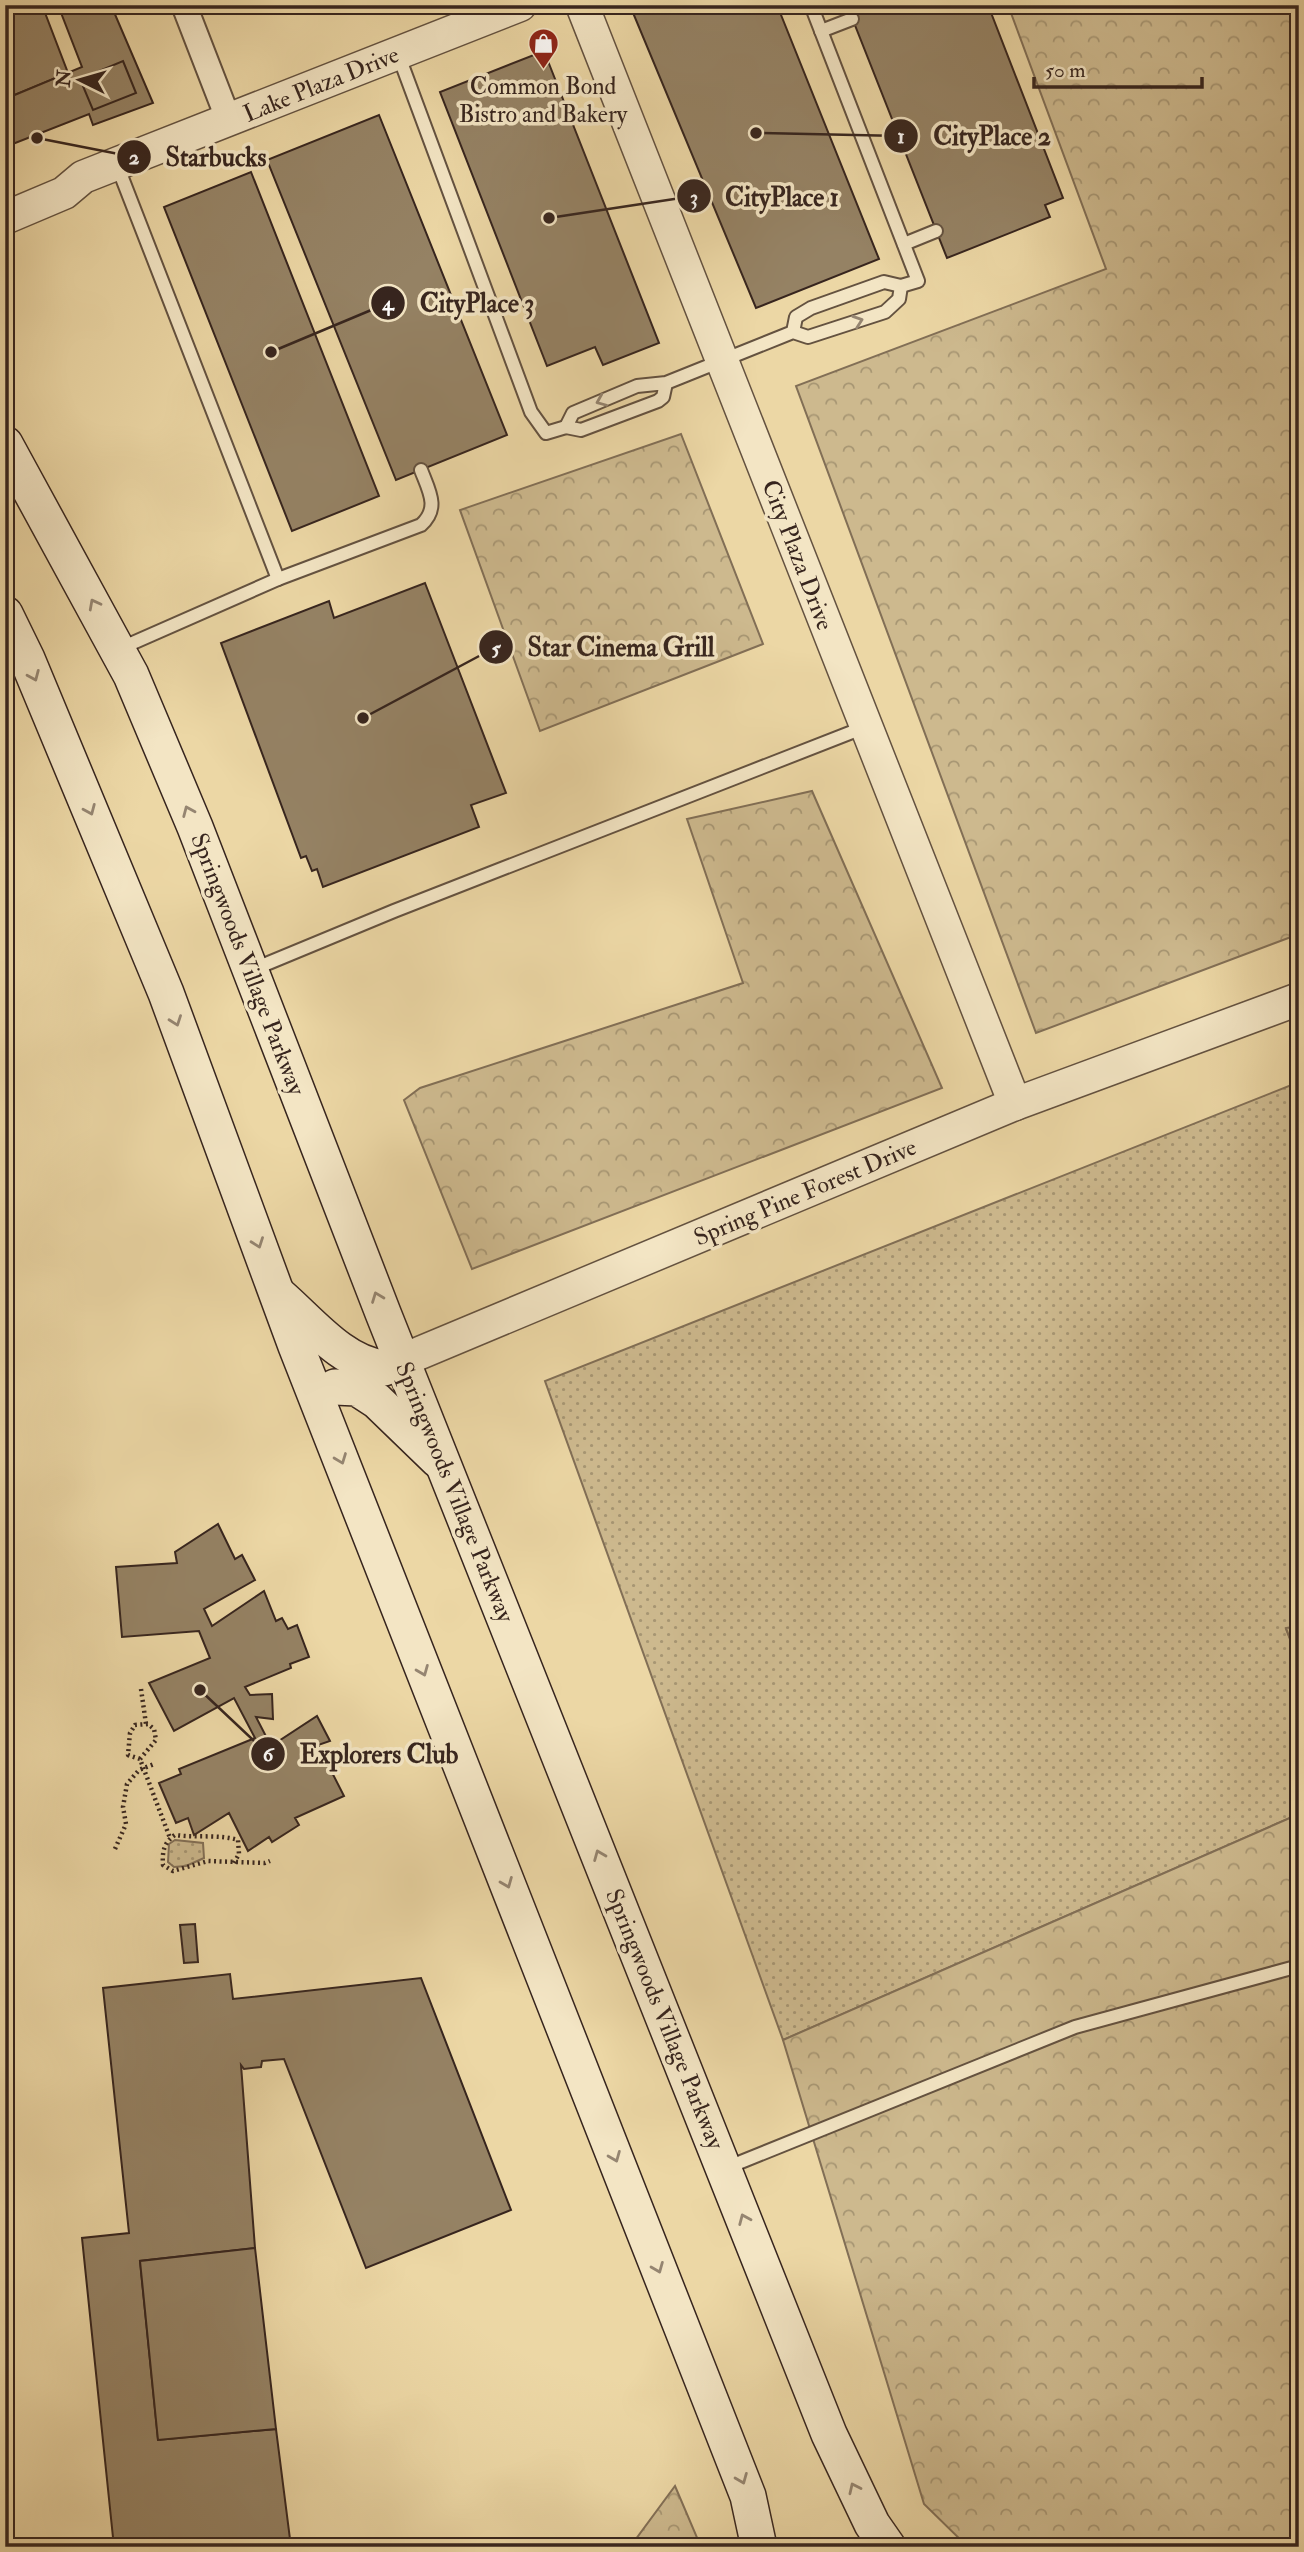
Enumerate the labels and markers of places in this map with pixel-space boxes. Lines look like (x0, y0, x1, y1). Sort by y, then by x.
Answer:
shop icon: Common Bond Bistro and Bakery (526, 27, 560, 71)
place label: Common Bond Bistro and Bakery (459, 71, 628, 130)
callout: CityPlace 2 (884, 112, 1064, 159)
callout: Starbucks (116, 133, 280, 180)
callout: CityPlace 1 (676, 173, 853, 220)
callout: CityPlace 3 (370, 279, 548, 326)
callout: Star Cinema Grill (479, 624, 728, 671)
callout: Explorers Club (251, 1731, 472, 1778)

